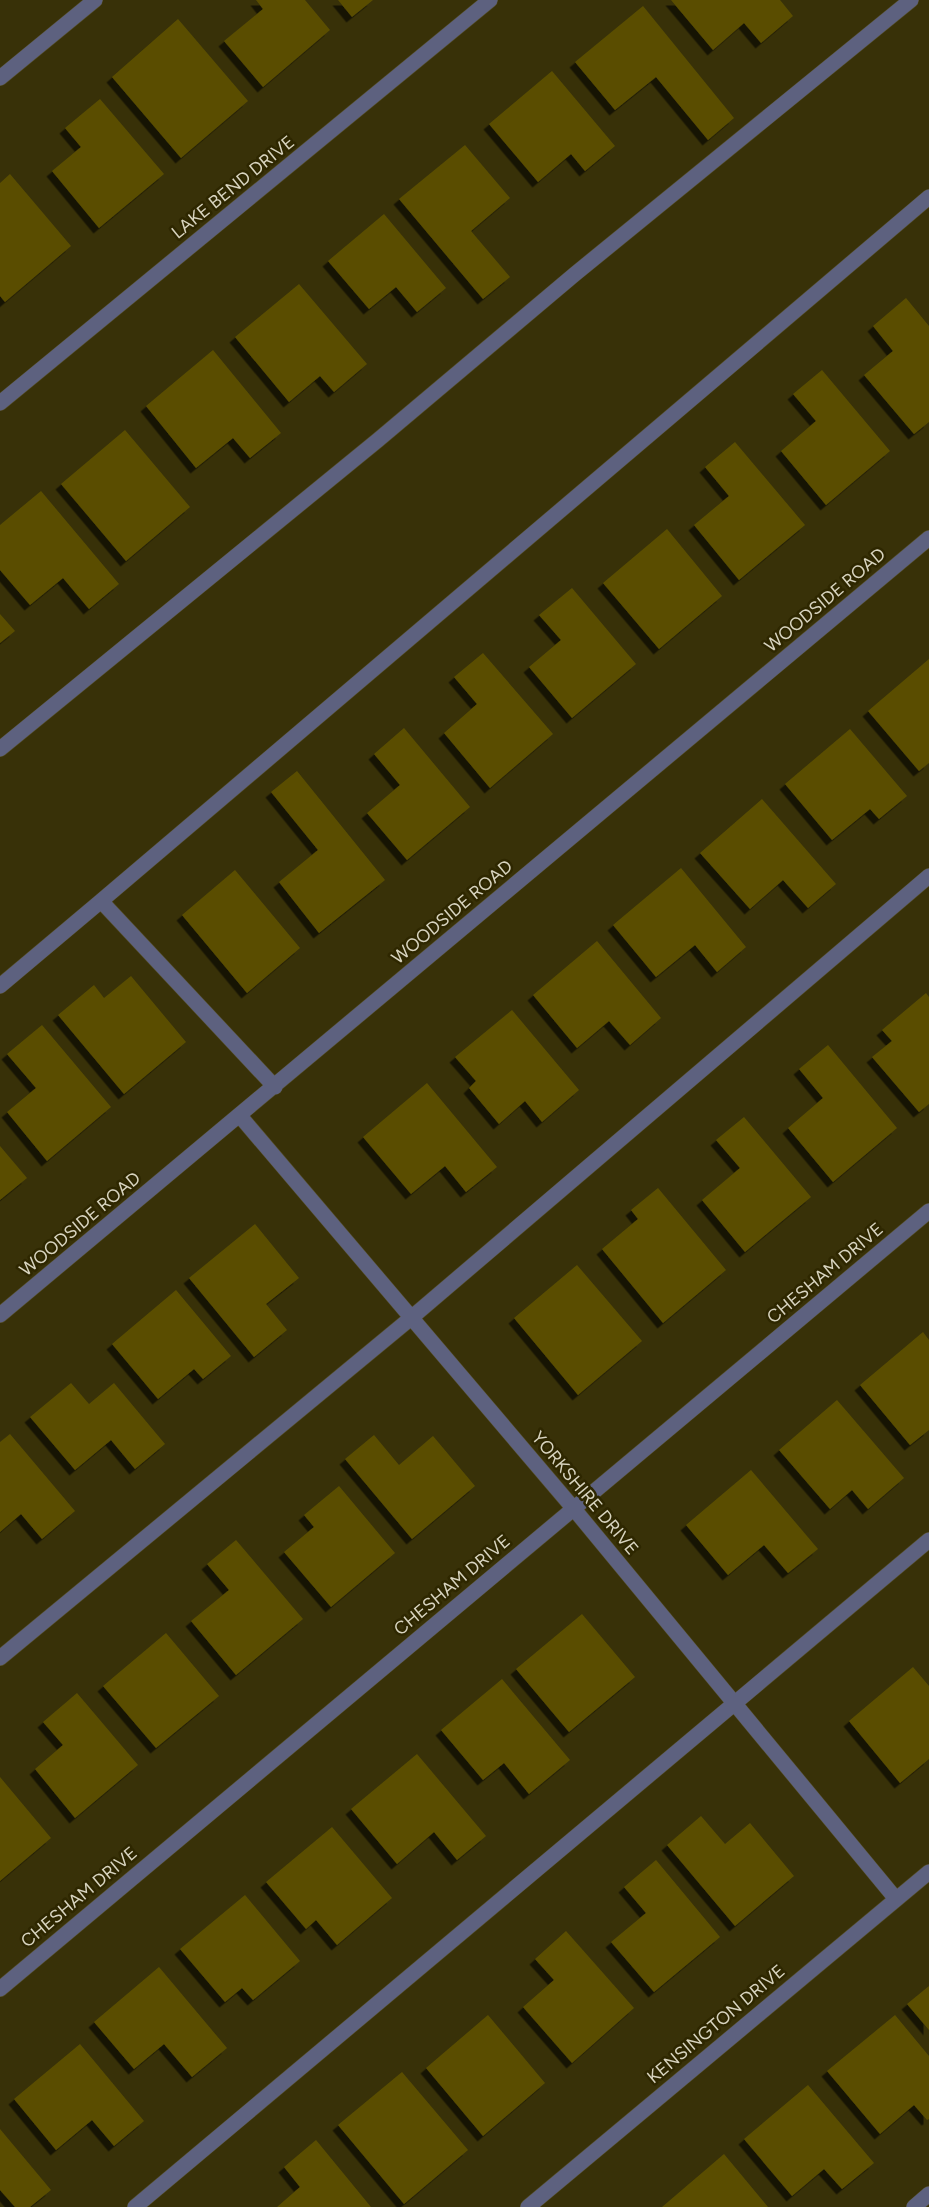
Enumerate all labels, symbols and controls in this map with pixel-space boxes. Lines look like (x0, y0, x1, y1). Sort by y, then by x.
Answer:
street label: LAKE BEND DRIVE (167, 131, 299, 243)
street label: WOODSIDE ROAD (760, 543, 890, 657)
street label: WOODSIDE ROAD (387, 855, 517, 969)
street label: WOODSIDE ROAD (15, 1167, 145, 1281)
street label: CHESHAM DRIVE (762, 1218, 888, 1328)
street label: YORKSHIRE DRIVE (527, 1427, 643, 1559)
street label: CHESHAM DRIVE (389, 1530, 515, 1640)
street label: CHESHAM DRIVE (16, 1842, 142, 1952)
street label: KENSINGTON DRIVE (643, 1960, 789, 2088)

